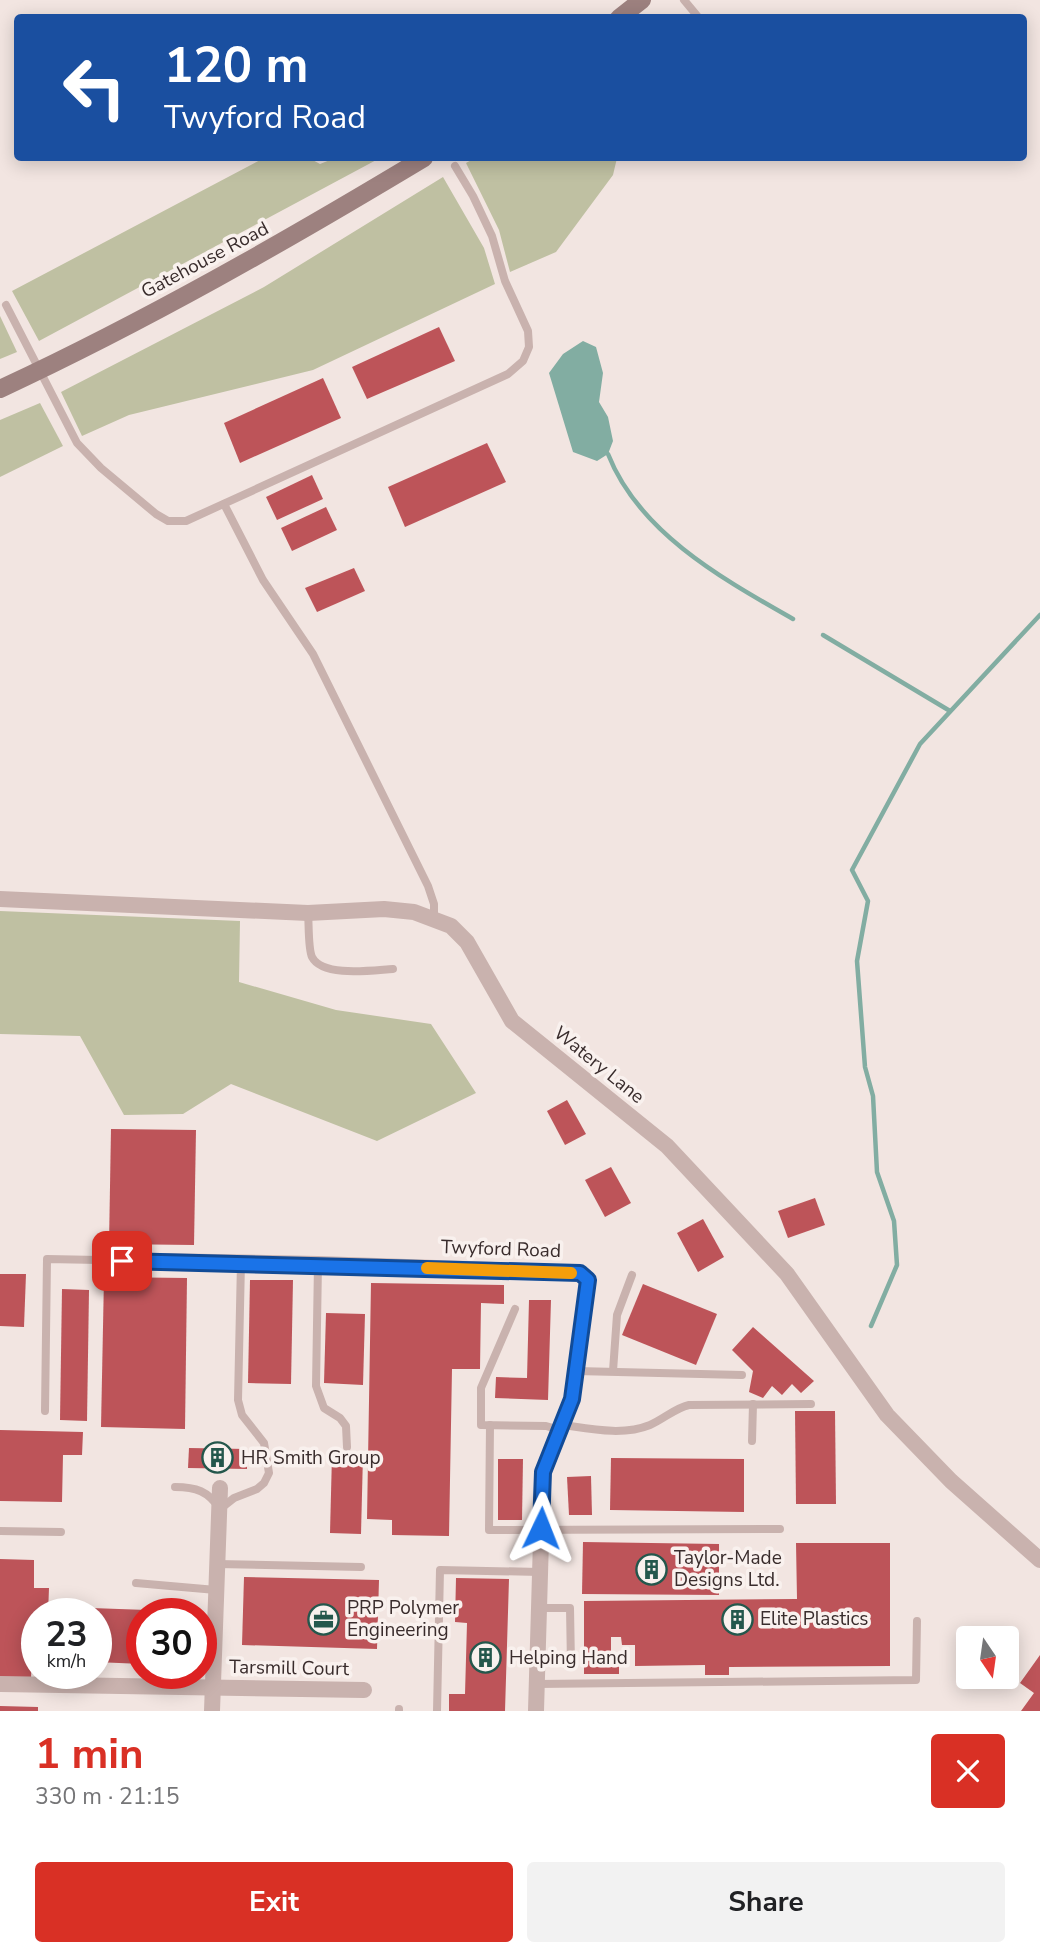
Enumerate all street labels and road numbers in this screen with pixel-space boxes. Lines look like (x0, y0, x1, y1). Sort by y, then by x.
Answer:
street label: Gatehouse Road (137, 215, 273, 305)
street label: Watery Lane (548, 1020, 650, 1110)
street label: Twyford Road (441, 1234, 561, 1264)
street label: Tarsmill Court (229, 1654, 350, 1682)

